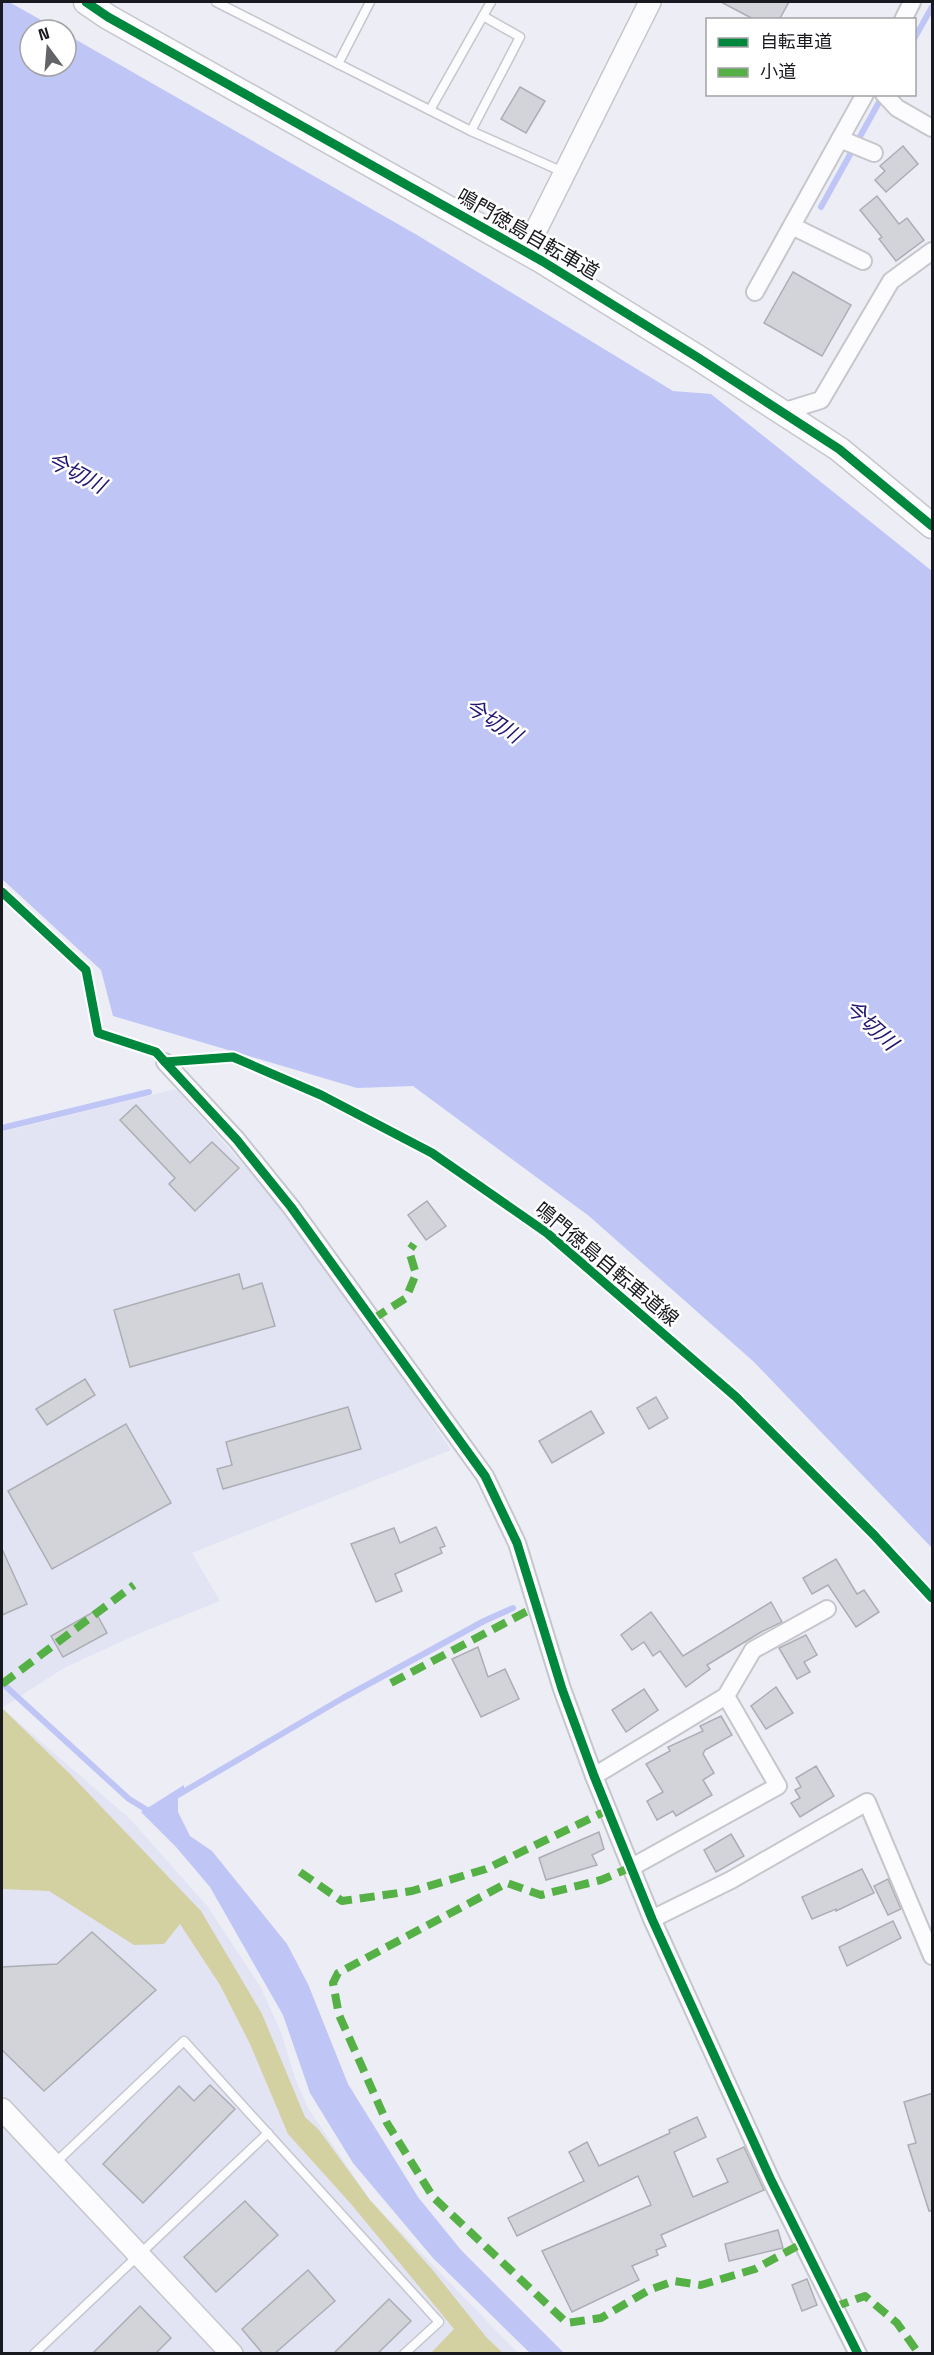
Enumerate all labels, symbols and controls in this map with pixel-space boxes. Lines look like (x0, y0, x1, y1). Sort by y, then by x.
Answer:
north arrow (18, 18, 78, 78)
legend (706, 18, 916, 96)
text: N (36, 22, 52, 46)
text: 自転車道 (760, 30, 832, 53)
text: 小道 (760, 60, 796, 83)
street label: 鳴門徳島自転車道 (452, 183, 604, 285)
water label: 今切川 (42, 446, 112, 500)
water label: 今切川 (460, 692, 529, 750)
water label: 今切川 (839, 993, 905, 1057)
street label: 鳴門徳島自転車道線 (530, 1196, 684, 1332)

